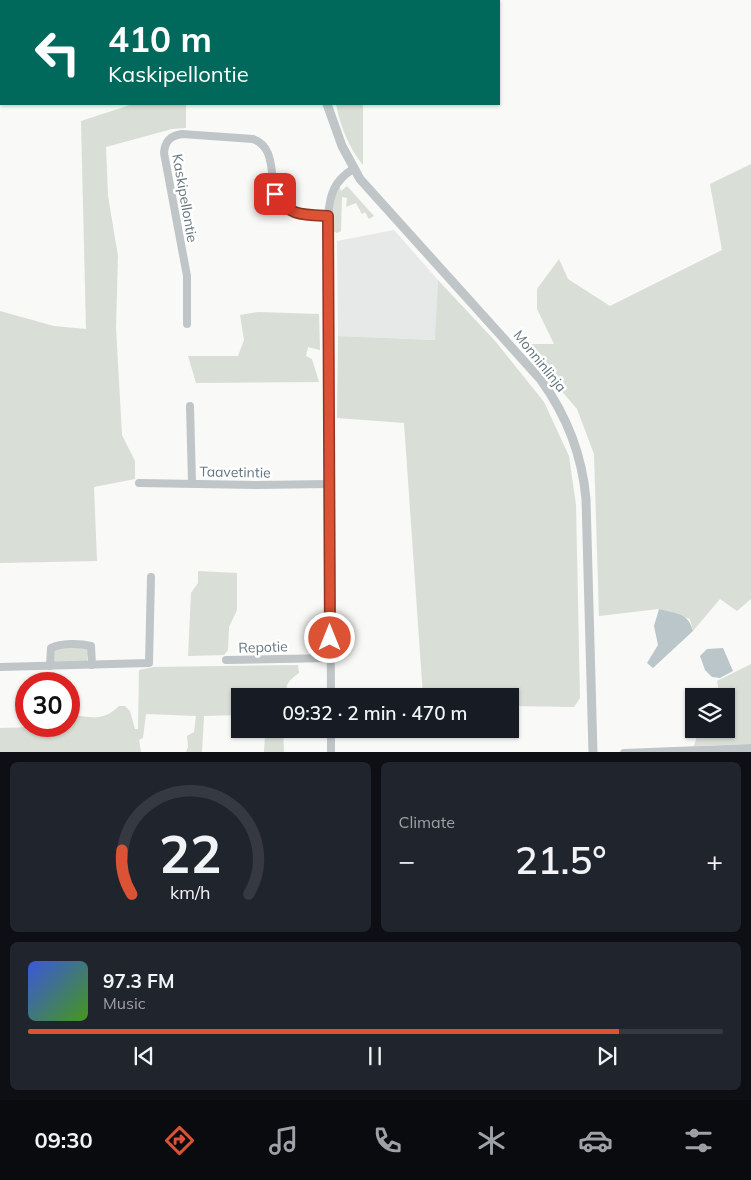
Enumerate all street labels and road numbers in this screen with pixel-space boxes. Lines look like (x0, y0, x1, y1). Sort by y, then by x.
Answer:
street label: Kaskipellontie (168, 152, 202, 244)
street label: Monninlinja (510, 326, 570, 396)
street label: Taavetintie (199, 462, 271, 482)
street label: Repotie (238, 637, 288, 657)

